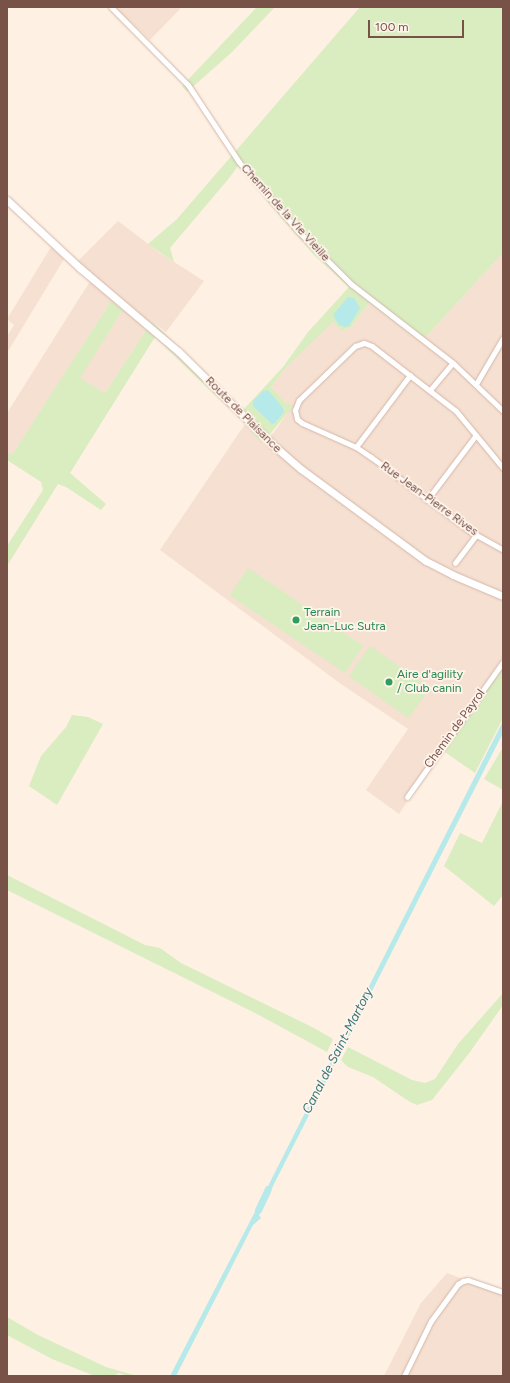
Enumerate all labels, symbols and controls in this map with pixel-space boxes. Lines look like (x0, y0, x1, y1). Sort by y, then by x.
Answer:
scale bar (370, 12, 466, 38)
text: 100 m (375, 20, 409, 34)
street label: Chemin de la Vie Vieille (238, 161, 332, 265)
street label: Route de Plaisance (202, 374, 284, 456)
street label: Rue Jean-Pierre Rives (378, 459, 480, 539)
place label: Terrain Jean-Luc Sutra (304, 606, 386, 634)
marker: Terrain Jean-Luc Sutra (291, 615, 301, 625)
place label: Aire d'agility / Club canin (397, 668, 463, 696)
marker: Aire d'agility / Club canin (384, 677, 394, 687)
street label: Chemin de Payrol (422, 687, 488, 771)
water label: Canal de Saint-Martory (299, 985, 377, 1117)

